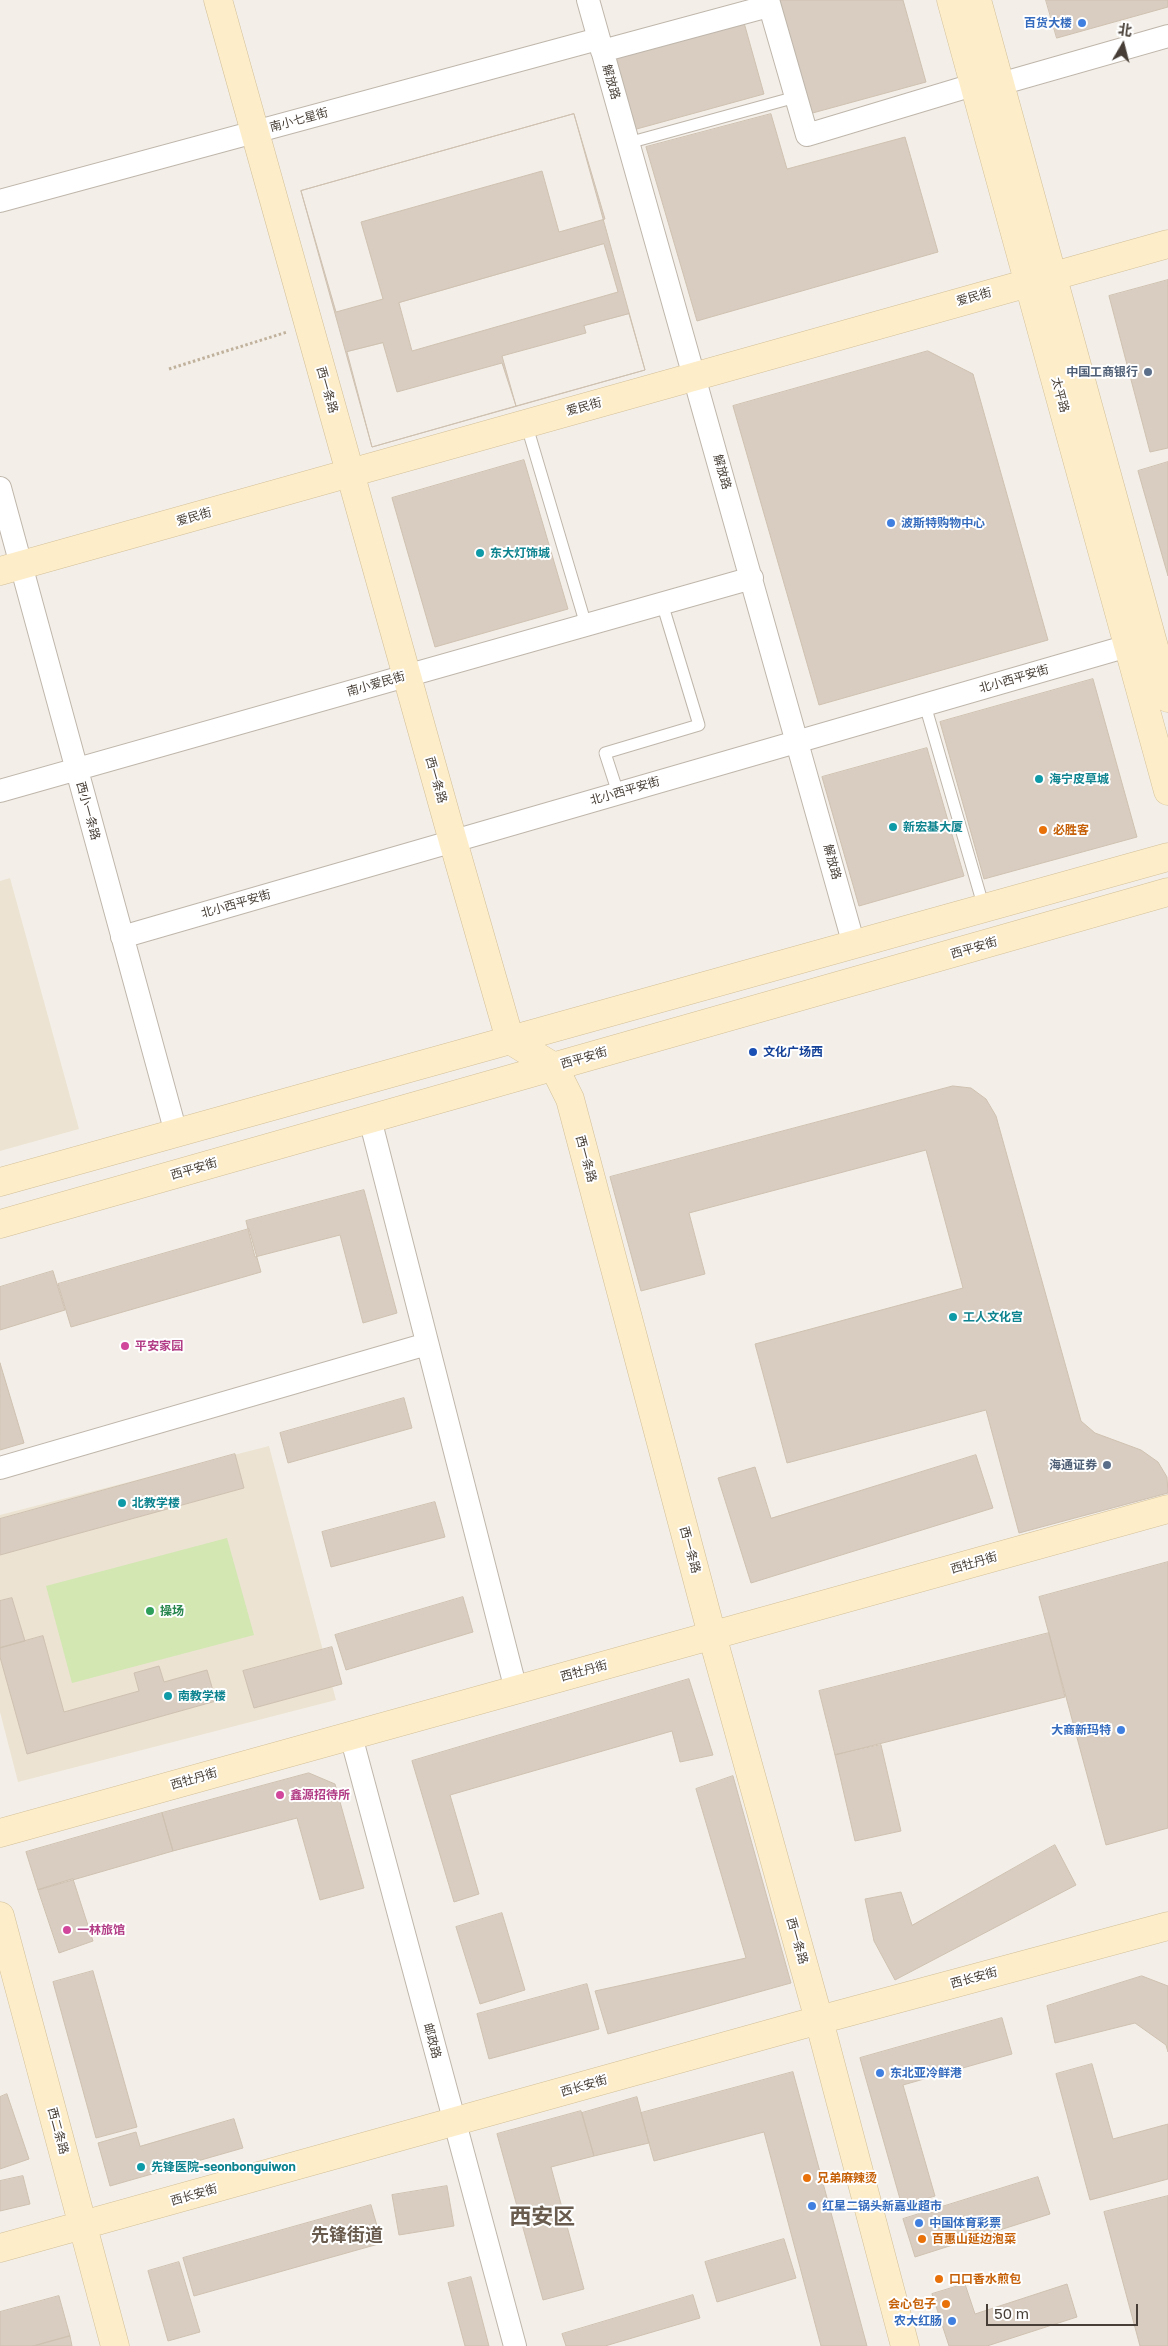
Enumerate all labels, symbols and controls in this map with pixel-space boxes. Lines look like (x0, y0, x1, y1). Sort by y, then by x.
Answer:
place label: 百货大楼 (1024, 16, 1072, 30)
marker: 百货大楼 (1076, 17, 1088, 29)
north arrow (1098, 20, 1148, 70)
text: 北 (1117, 20, 1133, 39)
street label: 解放路 (599, 63, 623, 101)
street label: 南小七星街 (268, 105, 330, 135)
street label: 爱民街 (955, 285, 993, 309)
street label: 西一条路 (313, 365, 341, 415)
place label: 中国工商银行 (1066, 365, 1138, 379)
marker: 中国工商银行 (1142, 366, 1154, 378)
street label: 太平路 (1048, 376, 1072, 414)
street label: 爱民街 (565, 395, 603, 419)
street label: 解放路 (710, 453, 734, 491)
street label: 爱民街 (175, 505, 213, 529)
place label: 波斯特购物中心 (901, 516, 985, 530)
marker: 波斯特购物中心 (885, 517, 897, 529)
place label: 东大灯饰城 (490, 546, 550, 560)
marker: 东大灯饰城 (474, 547, 486, 559)
street label: 北小西平安街 (977, 662, 1051, 696)
street label: 南小爱民街 (345, 669, 407, 699)
street label: 西一条路 (422, 755, 450, 805)
place label: 海宁皮草城 (1049, 772, 1109, 786)
marker: 海宁皮草城 (1033, 773, 1045, 785)
street label: 北小西平安街 (588, 774, 662, 808)
street label: 西小一条路 (73, 780, 103, 842)
place label: 新宏基大厦 (903, 820, 963, 834)
marker: 新宏基大厦 (887, 821, 899, 833)
place label: 必胜客 (1053, 823, 1089, 837)
marker: 必胜客 (1037, 824, 1049, 836)
street label: 解放路 (820, 843, 844, 881)
street label: 北小西平安街 (199, 887, 273, 921)
street label: 西平安街 (949, 934, 999, 962)
street label: 西平安街 (559, 1044, 609, 1072)
place label: 文化广场西 (763, 1045, 823, 1059)
marker: 文化广场西 (747, 1046, 759, 1058)
street label: 西一条路 (573, 1134, 599, 1184)
street label: 西平安街 (169, 1155, 219, 1183)
place label: 工人文化宫 (963, 1310, 1023, 1324)
marker: 工人文化宫 (947, 1311, 959, 1323)
place label: 平安家园 (135, 1339, 183, 1353)
marker: 平安家园 (119, 1340, 131, 1352)
place label: 海通证券 (1049, 1458, 1097, 1472)
marker: 海通证券 (1101, 1459, 1113, 1471)
place label: 北教学楼 (132, 1496, 180, 1510)
marker: 北教学楼 (116, 1497, 128, 1509)
street label: 西一条路 (677, 1525, 703, 1575)
street label: 西牡丹街 (949, 1549, 999, 1577)
place label: 操场 (160, 1604, 184, 1618)
marker: 操场 (144, 1605, 156, 1617)
street label: 西牡丹街 (559, 1658, 609, 1684)
place label: 南教学楼 (178, 1689, 226, 1703)
marker: 南教学楼 (162, 1690, 174, 1702)
place label: 大商新玛特 (1051, 1723, 1111, 1737)
marker: 大商新玛特 (1115, 1724, 1127, 1736)
street label: 西牡丹街 (169, 1765, 219, 1793)
place label: 鑫源招待所 (290, 1788, 350, 1802)
marker: 鑫源招待所 (274, 1789, 286, 1801)
street label: 西一条路 (783, 1916, 811, 1966)
place label: 一林旅馆 (77, 1923, 125, 1937)
marker: 一林旅馆 (61, 1924, 73, 1936)
street label: 西长安街 (949, 1965, 999, 1991)
street label: 邮政路 (420, 2022, 444, 2060)
place label: 东北亚冷鲜港 (890, 2066, 962, 2080)
marker: 东北亚冷鲜港 (874, 2067, 886, 2079)
street label: 西长安街 (559, 2072, 609, 2100)
street label: 西二条路 (45, 2106, 71, 2156)
place label: 先锋医院-seonbonguiwon (151, 2160, 296, 2174)
marker: 先锋医院-seonbonguiwon (135, 2161, 147, 2173)
place label: 兄弟麻辣烫 (817, 2171, 877, 2185)
marker: 兄弟麻辣烫 (801, 2172, 813, 2184)
street label: 西长安街 (169, 2181, 219, 2209)
place label: 红星二锅头新嘉业超市 (822, 2199, 942, 2213)
marker: 红星二锅头新嘉业超市 (806, 2200, 818, 2212)
district label: 西安区 (509, 2204, 575, 2230)
place label: 中国体育彩票 (929, 2216, 1001, 2230)
marker: 中国体育彩票 (913, 2217, 925, 2229)
district label: 先锋街道 (311, 2224, 383, 2246)
place label: 百惠山延边泡菜 (932, 2232, 1016, 2246)
marker: 百惠山延边泡菜 (916, 2233, 928, 2245)
place label: 口口香水煎包 (949, 2272, 1021, 2286)
marker: 口口香水煎包 (933, 2273, 945, 2285)
scale bar (988, 2294, 1140, 2326)
place label: 会心包子 (888, 2297, 936, 2311)
marker: 会心包子 (940, 2298, 952, 2310)
text: 50 m (994, 2304, 1029, 2322)
place label: 农大红肠 (894, 2314, 942, 2328)
marker: 农大红肠 (946, 2315, 958, 2327)

